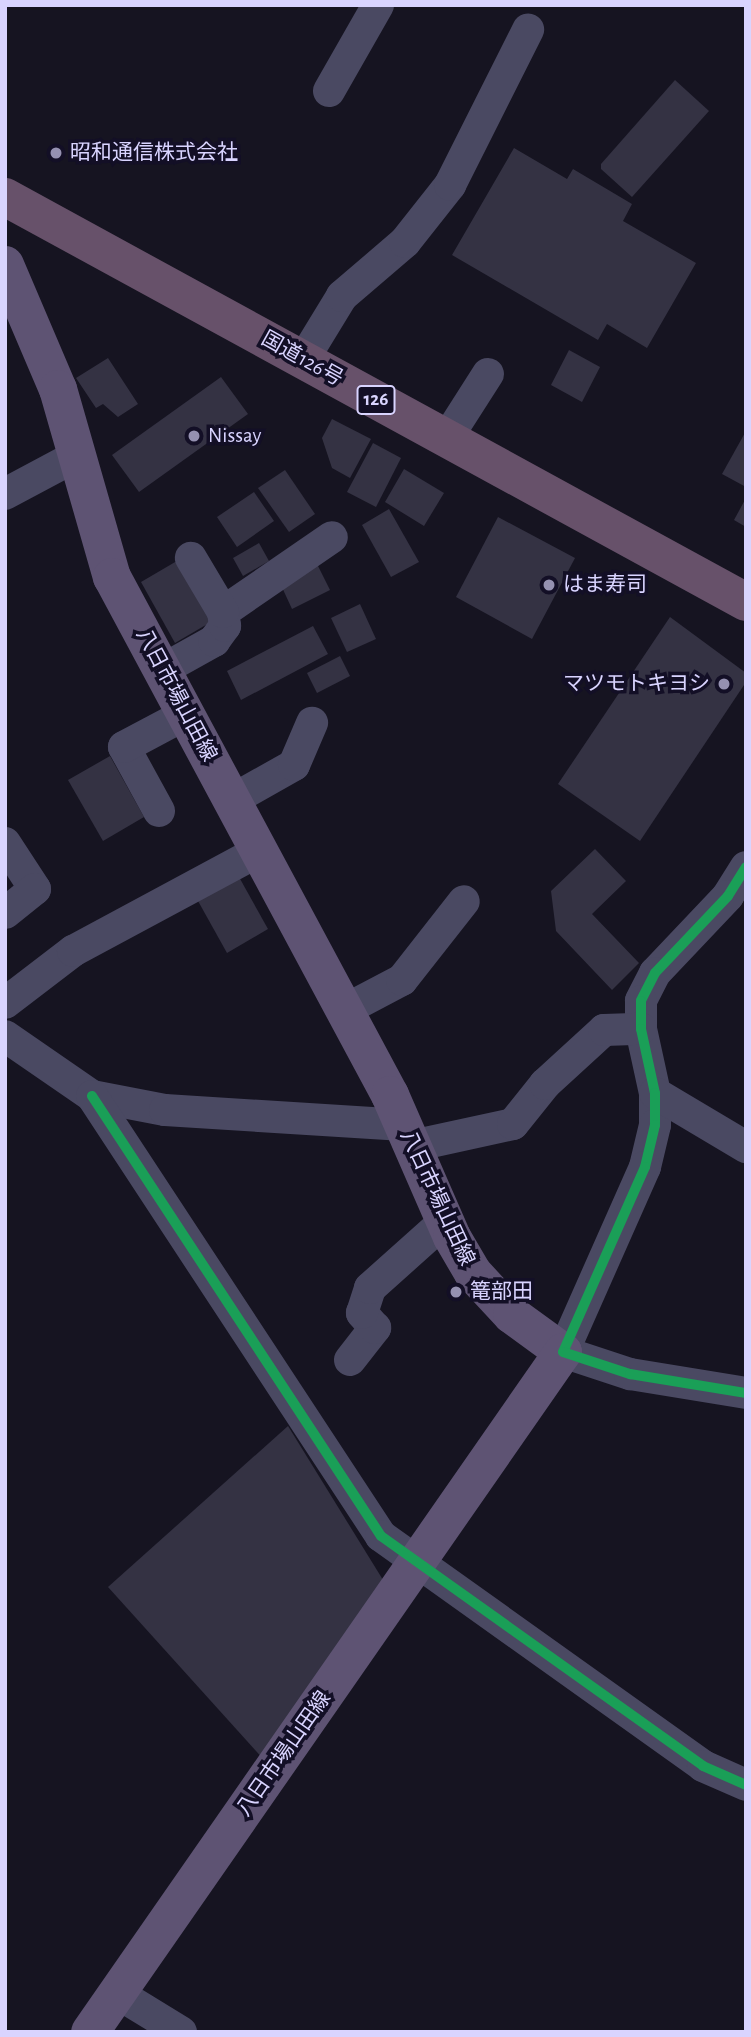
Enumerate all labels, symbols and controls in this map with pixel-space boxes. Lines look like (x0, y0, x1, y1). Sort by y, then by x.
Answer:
place label: 昭和通信株式会社 (70, 140, 238, 166)
marker: 昭和通信株式会社 (48, 145, 64, 161)
street label: 国道126号 (257, 326, 347, 392)
road number: 126 (355, 384, 397, 416)
place label: Nissay (208, 423, 261, 449)
marker: Nissay (186, 428, 202, 444)
place label: はま寿司 (563, 572, 647, 598)
marker: はま寿司 (541, 577, 557, 593)
street label: 八日市場山田線 (130, 624, 222, 766)
place label: マツモトキヨシ (563, 671, 710, 697)
marker: マツモトキヨシ (716, 676, 732, 692)
street label: 八日市場山田線 (395, 1126, 479, 1270)
place label: 篭部田 (470, 1279, 533, 1305)
marker: 篭部田 (448, 1284, 464, 1300)
street label: 八日市場山田線 (232, 1687, 336, 1821)

